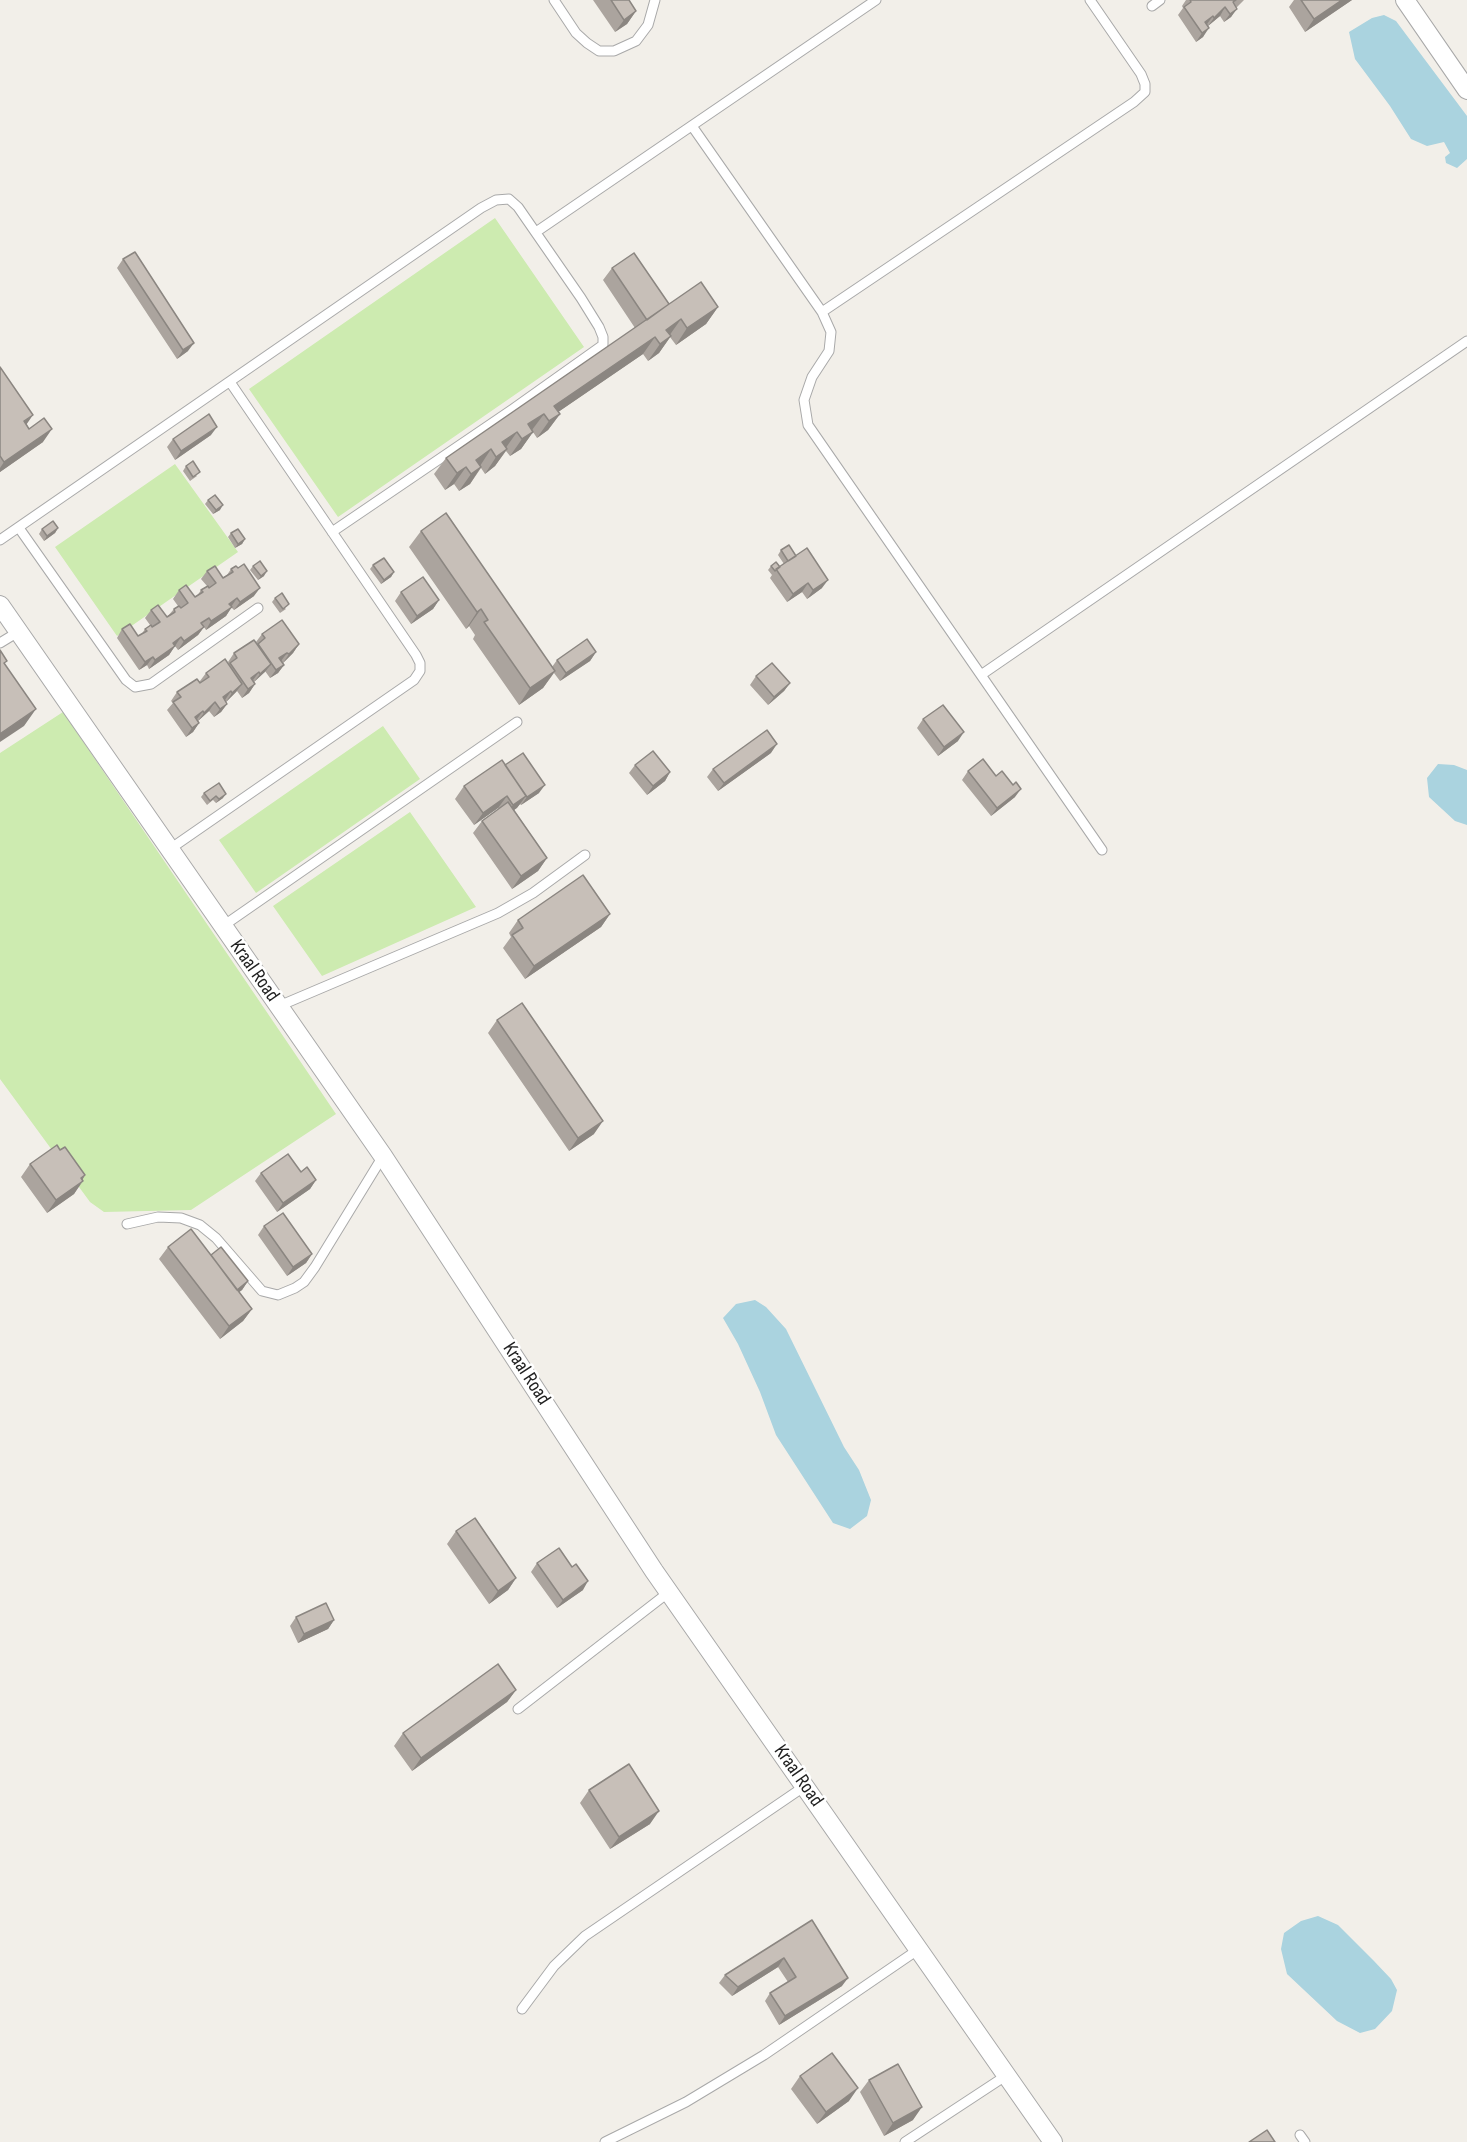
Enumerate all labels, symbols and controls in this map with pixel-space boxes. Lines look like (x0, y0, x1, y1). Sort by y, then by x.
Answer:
street label: Kraal Road (224, 935, 284, 1007)
street label: Kraal Road (497, 1338, 555, 1410)
street label: Kraal Road (768, 1740, 828, 1812)

